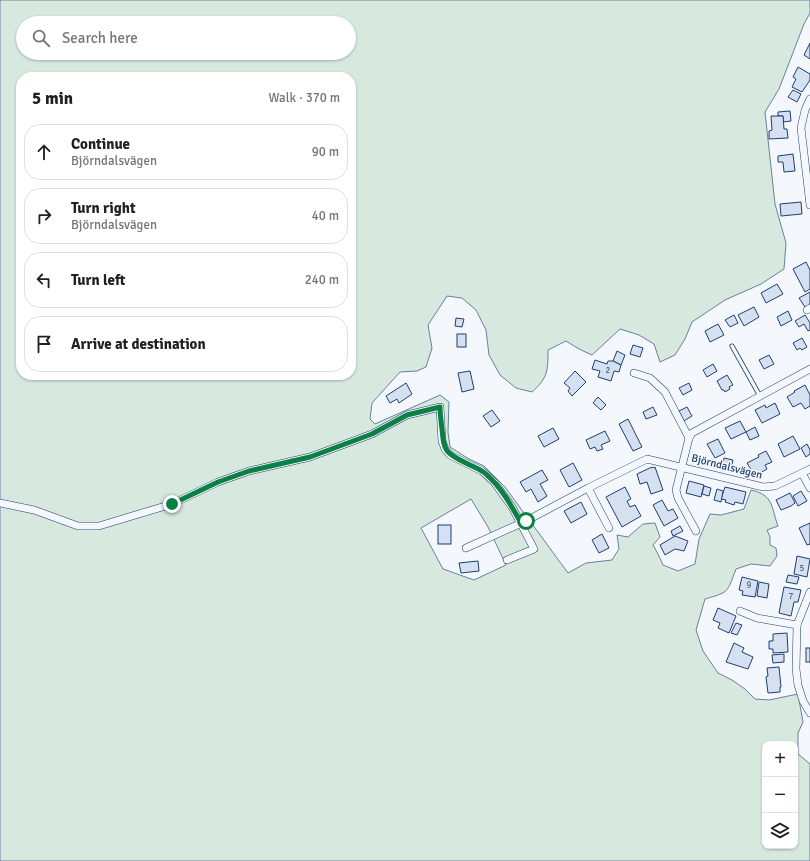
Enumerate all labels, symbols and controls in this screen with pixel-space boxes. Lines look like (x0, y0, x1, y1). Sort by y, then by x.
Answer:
search box (16, 16, 356, 60)
icon: search (30, 27, 52, 49)
text: Search here (62, 29, 138, 47)
text: 5 min (32, 88, 73, 109)
text: Walk · 370 m (269, 90, 340, 106)
text: Continue (71, 135, 130, 153)
icon: ahead (33, 141, 55, 163)
text: 90 m (312, 144, 339, 160)
text: Björndalsvägen (71, 153, 157, 169)
text: Turn right (71, 199, 136, 217)
icon: right (33, 205, 55, 227)
text: 40 m (312, 208, 339, 224)
text: Björndalsvägen (71, 217, 157, 233)
icon: left (33, 269, 55, 291)
text: Turn left (71, 271, 125, 289)
text: 240 m (305, 272, 339, 288)
icon: arrive (33, 333, 55, 355)
text: Arrive at destination (71, 335, 206, 353)
house number: 2 (606, 365, 611, 376)
street label: Björndalsvägen (690, 451, 764, 482)
route end (163, 495, 181, 513)
route start (517, 512, 535, 530)
house number: 5 (800, 563, 805, 574)
house number: 9 (747, 580, 752, 591)
house number: 7 (789, 591, 794, 602)
map controls (762, 741, 798, 849)
button: + (762, 741, 798, 777)
button: − (762, 777, 798, 813)
button: layers (762, 813, 798, 849)

